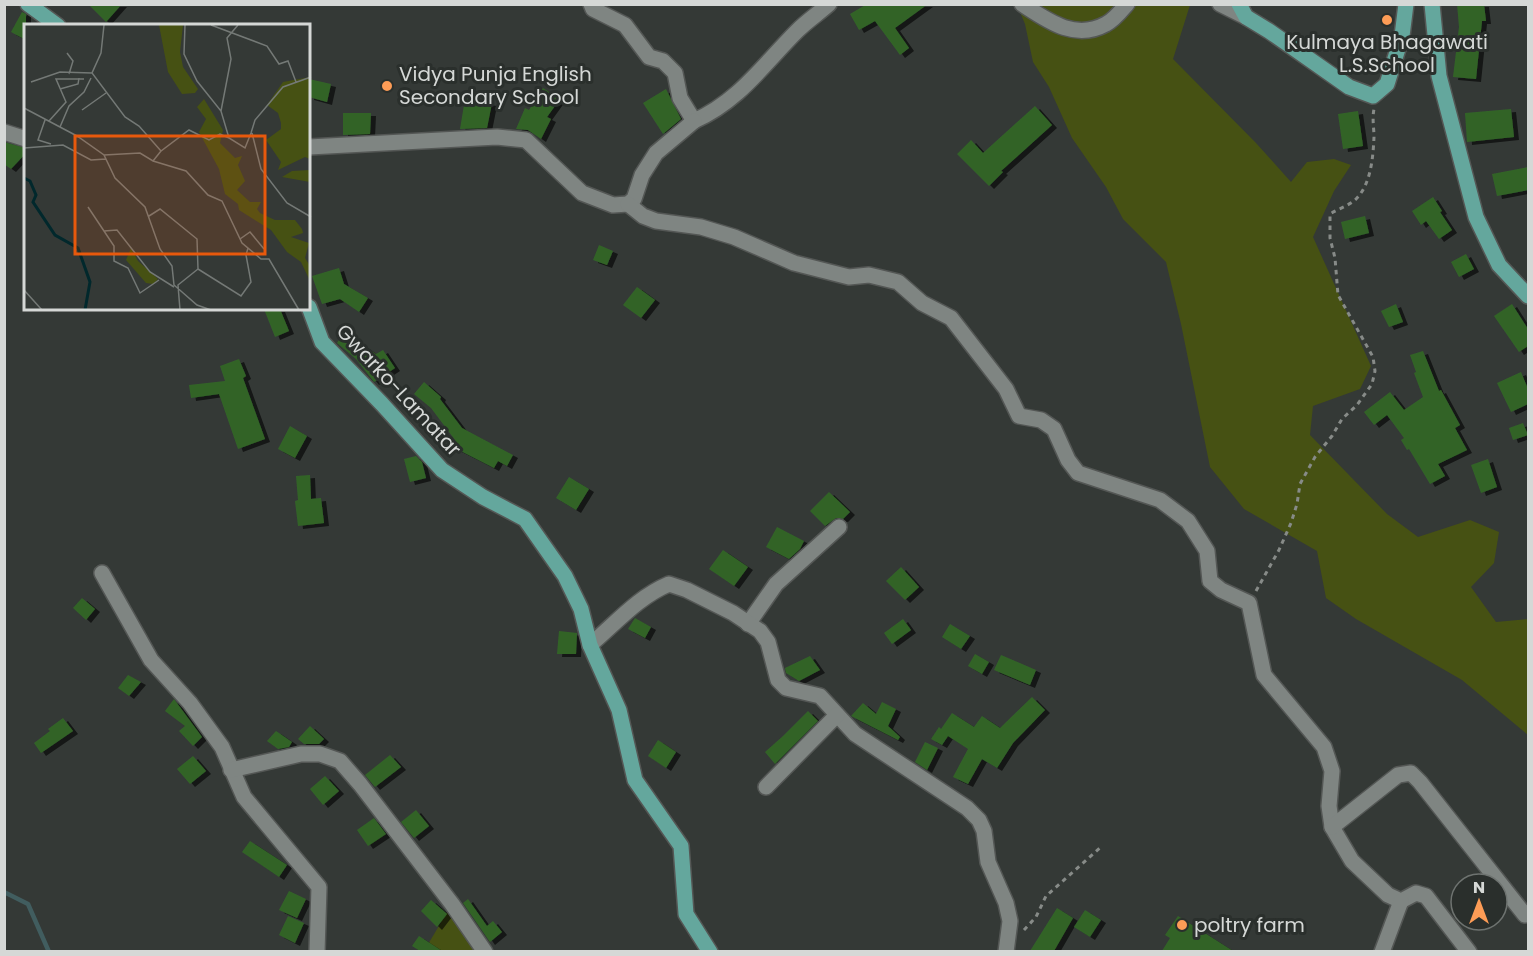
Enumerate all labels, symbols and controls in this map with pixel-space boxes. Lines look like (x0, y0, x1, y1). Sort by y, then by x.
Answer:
marker: Kulmaya Bhagawati L.S.School (1380, 13, 1394, 27)
inset map (24, 24, 310, 310)
place label: Kulmaya Bhagawati L.S.School (1286, 28, 1488, 79)
place label: Vidya Punja English Secondary School (399, 60, 592, 111)
marker: Vidya Punja English Secondary School (380, 79, 394, 93)
street label: Gwarko-Lamatar (330, 318, 468, 462)
north arrow (1449, 872, 1509, 932)
text: N (1473, 876, 1485, 899)
place label: poltry farm (1194, 911, 1305, 939)
marker: poltry farm (1175, 918, 1189, 932)

